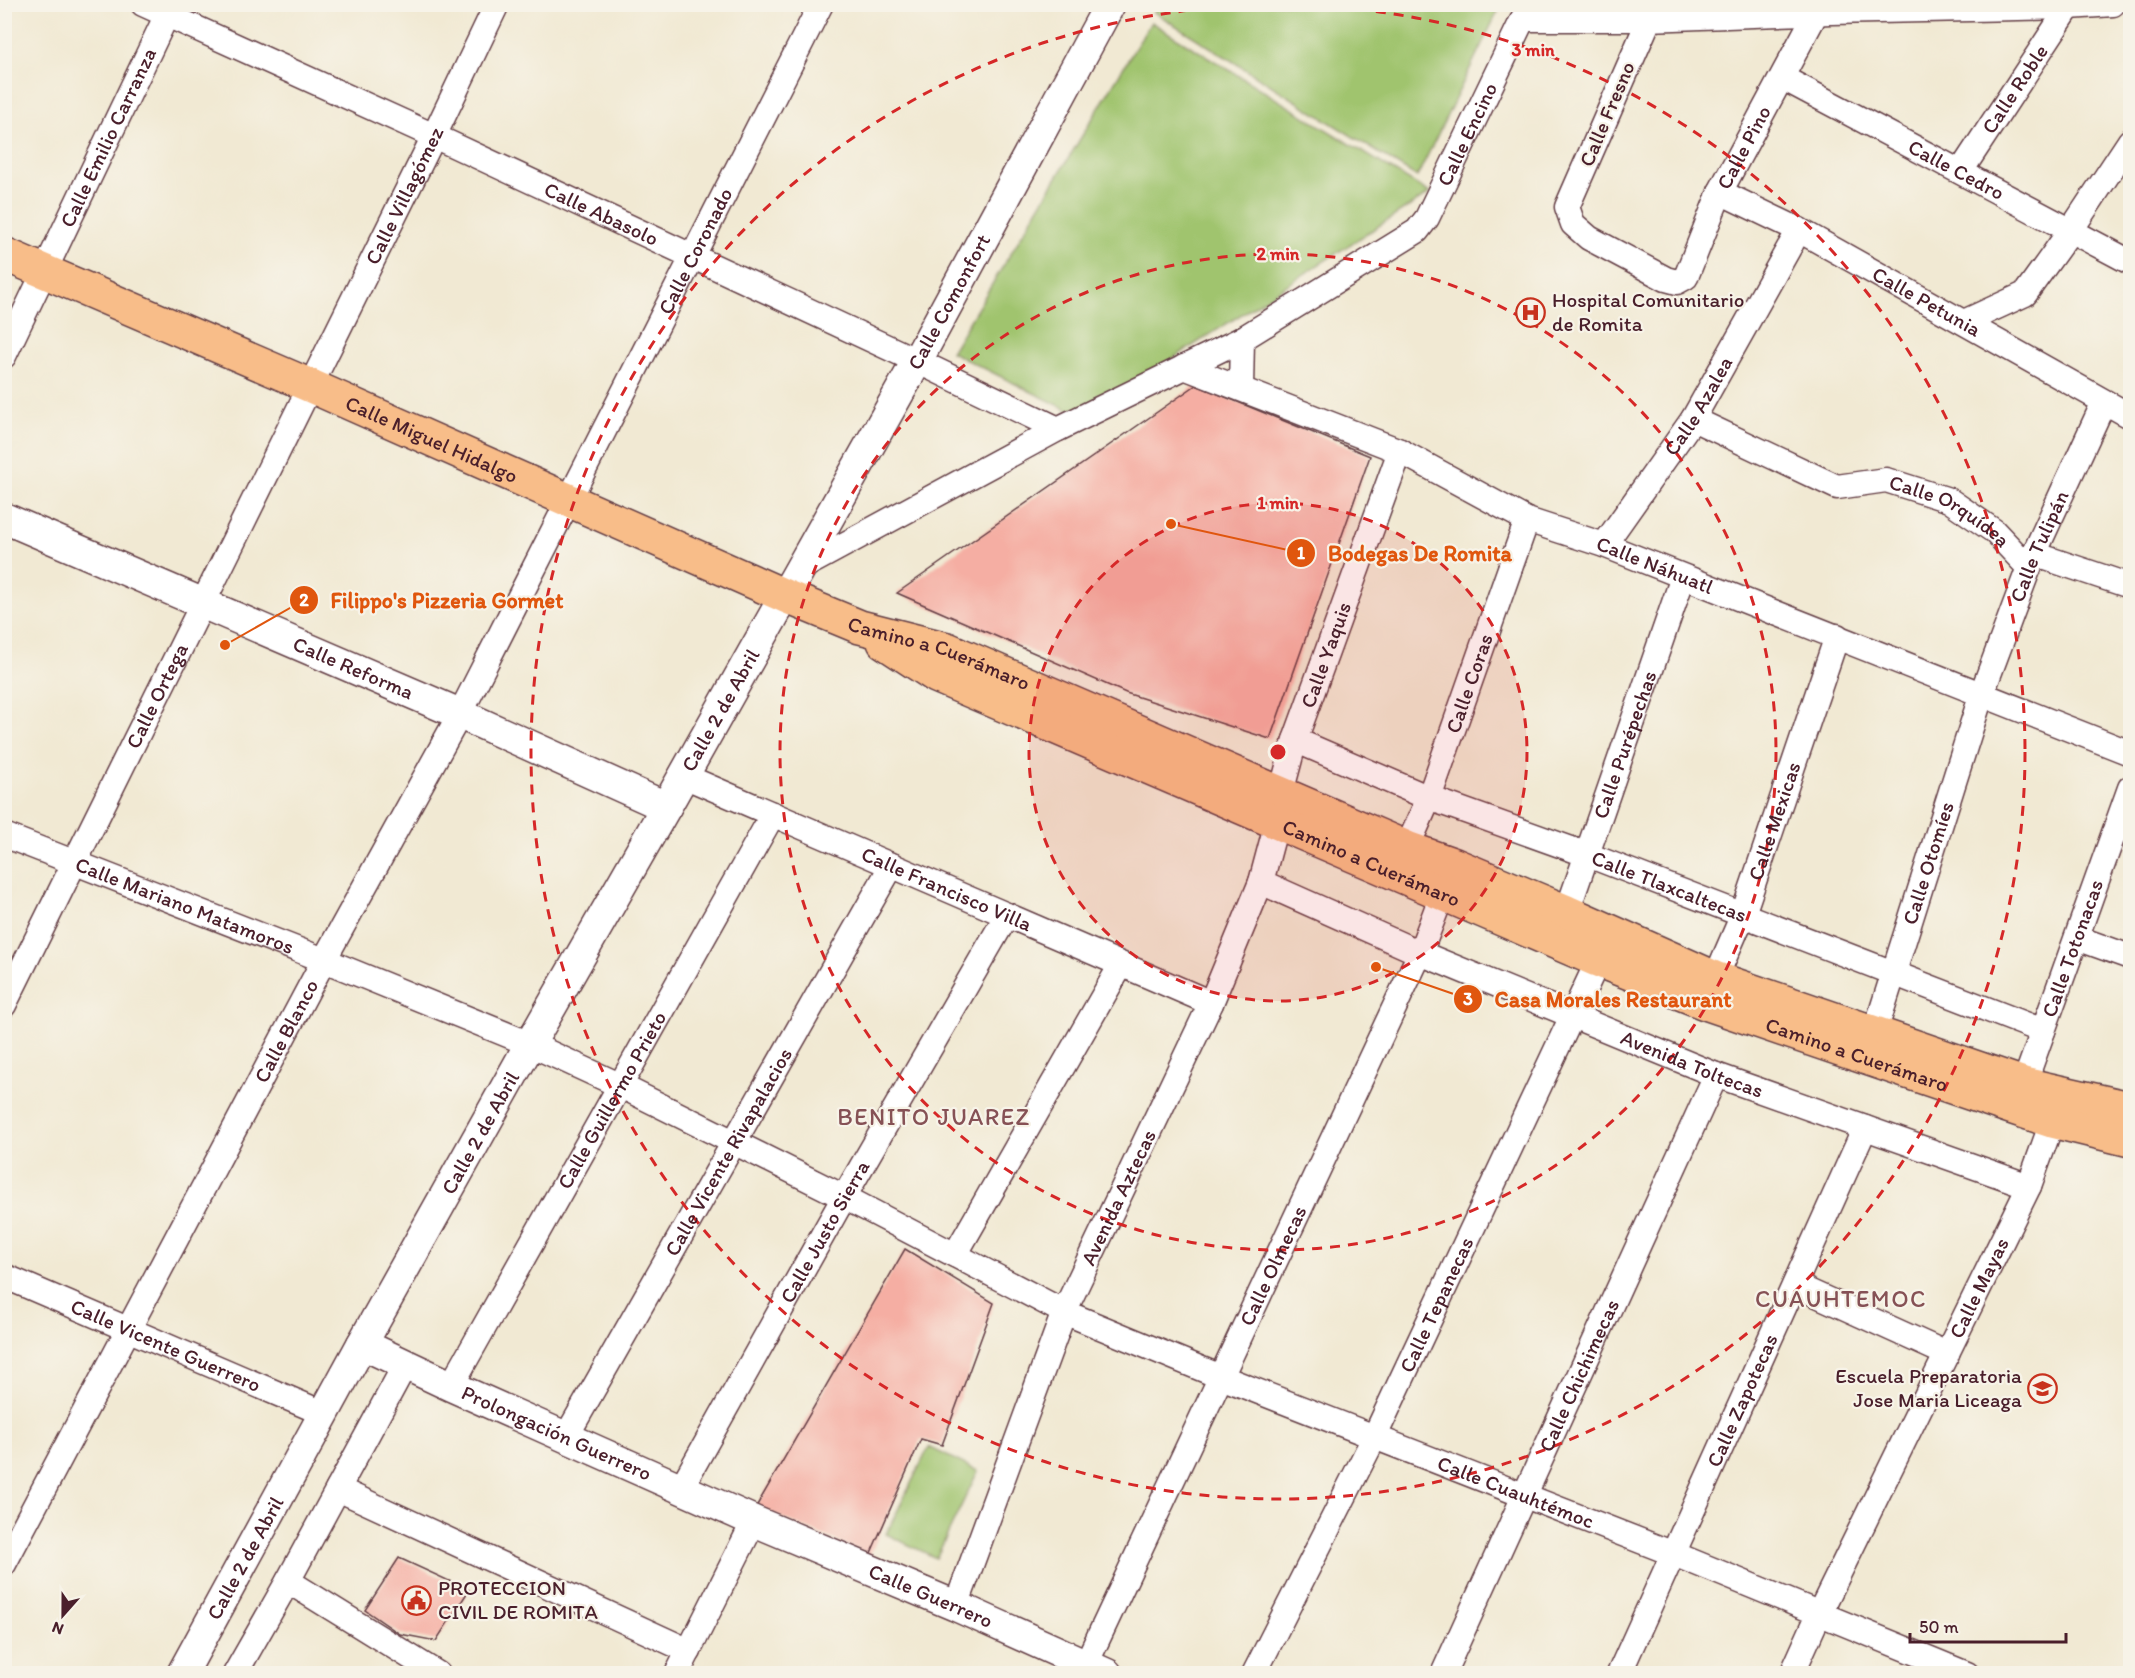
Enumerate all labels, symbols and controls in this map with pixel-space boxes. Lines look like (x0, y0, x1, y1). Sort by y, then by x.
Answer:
text: 3 min (1511, 39, 1555, 61)
street label: Calle Roble (1976, 40, 2053, 138)
street label: Calle Emilio Carranza (54, 44, 161, 231)
street label: Calle Fresno (1573, 58, 1640, 170)
street label: Calle Encino (1431, 78, 1502, 190)
street label: Calle Pino (1711, 101, 1776, 193)
street label: Calle Villagómez (359, 122, 449, 268)
street label: Calle Cedro (1904, 134, 2009, 205)
street label: Calle Abasolo (540, 176, 663, 251)
street label: Calle Coronado (652, 183, 737, 318)
street label: Calle Comonfort (902, 229, 995, 374)
text: 2 min (1257, 243, 1300, 265)
street label: Calle Petunia (1868, 261, 1986, 342)
place label: Hospital Comunitario de Romita (1552, 287, 1745, 336)
hospital icon: Hospital Comunitario de Romita (1515, 296, 1547, 328)
street label: Calle Azalea (1658, 352, 1737, 460)
street label: Calle Miguel Hidalgo (342, 390, 522, 488)
street label: Calle Orquídea (1886, 469, 2016, 552)
street label: Calle Tulipán (2004, 486, 2074, 605)
text: 1 min (1257, 492, 1299, 514)
street label: Calle Náhuatl (1593, 530, 1717, 599)
callout: Bodegas De Romita (1286, 533, 1524, 573)
text: Bodegas De Romita (1328, 540, 1513, 567)
text: 1 (1297, 542, 1306, 564)
callout: Filippo's Pizzeria Gormet (289, 580, 575, 620)
text: Filippo's Pizzeria Gormet (331, 587, 564, 614)
text: 2 (299, 589, 309, 611)
street label: Calle Yaquis (1295, 598, 1356, 711)
street label: Camino a Cuerámaro (844, 610, 1034, 695)
street label: Calle Coras (1440, 630, 1498, 737)
street label: Calle Reforma (289, 631, 417, 704)
street label: Calle Ortega (120, 639, 193, 752)
street label: Calle 2 de Abril (676, 644, 764, 776)
street label: Calle Purépechas (1587, 667, 1662, 822)
centre of rings (1268, 742, 1288, 762)
street label: Calle Mexicas (1742, 759, 1806, 884)
street label: Calle Otomíes (1897, 799, 1959, 928)
street label: Camino a Cuerámaro (1279, 813, 1464, 912)
street label: Calle Francisco Villa (858, 841, 1036, 936)
street label: Calle Tlaxcaltecas (1588, 845, 1751, 927)
street label: Calle Mariano Matamoros (72, 851, 298, 959)
street label: Calle Totonacas (2036, 876, 2108, 1020)
street label: Calle Blanco (248, 975, 323, 1087)
callout: Casa Morales Restaurant (1453, 979, 1743, 1019)
text: Casa Morales Restaurant (1495, 986, 1732, 1013)
text: 3 (1463, 988, 1473, 1010)
street label: Calle Guillermo Prieto (552, 1007, 671, 1193)
street label: Camino a Cuerámaro (1762, 1012, 1951, 1097)
street label: Avenida Toltecas (1617, 1024, 1767, 1103)
street label: Calle Vicente Rivapalacios (659, 1043, 797, 1260)
street label: Calle 2 de Abril (436, 1067, 524, 1198)
district label: BENITO JUAREZ (837, 1102, 1031, 1131)
street label: Avenida Aztecas (1075, 1125, 1161, 1269)
street label: Calle Justo Sierra (774, 1155, 875, 1307)
street label: Calle Olmecas (1234, 1201, 1312, 1330)
street label: Calle Tepanecas (1394, 1233, 1479, 1376)
street label: Calle Mayas (1943, 1233, 2014, 1342)
district label: CUAUHTEMOC (1755, 1284, 1927, 1313)
street label: Calle Vicente Guerrero (67, 1293, 265, 1397)
street label: Calle Chichimecas (1533, 1295, 1624, 1456)
street label: Calle Zapotecas (1701, 1330, 1783, 1471)
place label: Escuela Preparatoria Jose Maria Liceaga (1835, 1363, 2022, 1412)
school or university icon: Escuela Preparatoria Jose Maria Liceaga (2027, 1372, 2059, 1404)
street label: Prolongación Guerrero (458, 1379, 656, 1486)
street label: Calle Cuauhtémoc (1434, 1450, 1598, 1534)
street label: Calle 2 de Abril (201, 1492, 289, 1624)
street label: Calle Guerrero (865, 1558, 997, 1633)
place label: PROTECCION CIVIL DE ROMITA (438, 1575, 599, 1624)
public building icon: PROTECCION CIVIL DE ROMITA (401, 1584, 433, 1616)
north arrow (33, 1585, 93, 1645)
scale bar (1910, 1606, 2066, 1644)
text: 50 m (1919, 1616, 1959, 1638)
text: N (49, 1618, 66, 1639)

